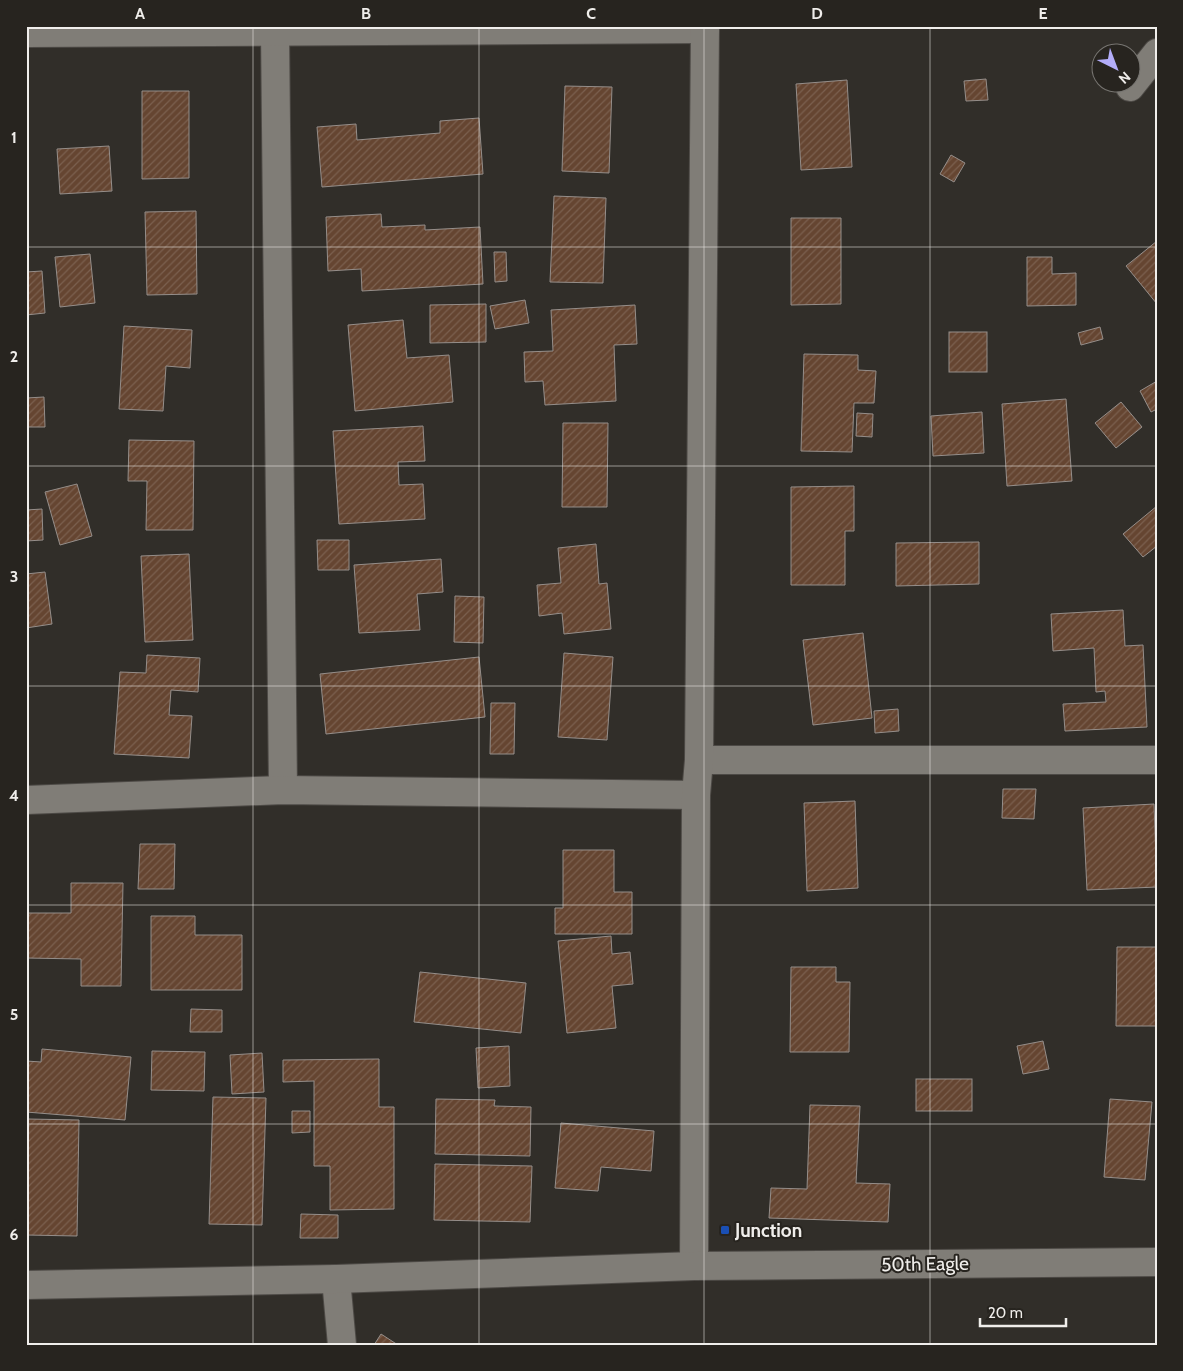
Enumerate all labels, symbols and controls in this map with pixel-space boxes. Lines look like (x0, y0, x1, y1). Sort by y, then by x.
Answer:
text: A (135, 4, 145, 23)
text: B (361, 4, 371, 23)
text: C (586, 4, 596, 23)
text: D (811, 4, 823, 23)
text: E (1038, 4, 1048, 23)
north arrow (1090, 42, 1140, 92)
text: N (1115, 68, 1134, 88)
text: 1 (11, 128, 17, 147)
text: 2 (10, 347, 18, 366)
text: 3 (10, 567, 18, 586)
text: 4 (9, 786, 19, 805)
text: 5 (10, 1005, 18, 1024)
place label: Junction (734, 1219, 802, 1242)
marker: Junction (719, 1224, 731, 1236)
text: 6 (10, 1225, 19, 1244)
street label: 50th Eagle (881, 1252, 969, 1276)
scale bar (980, 1296, 1067, 1328)
text: 20 m (988, 1304, 1023, 1322)

